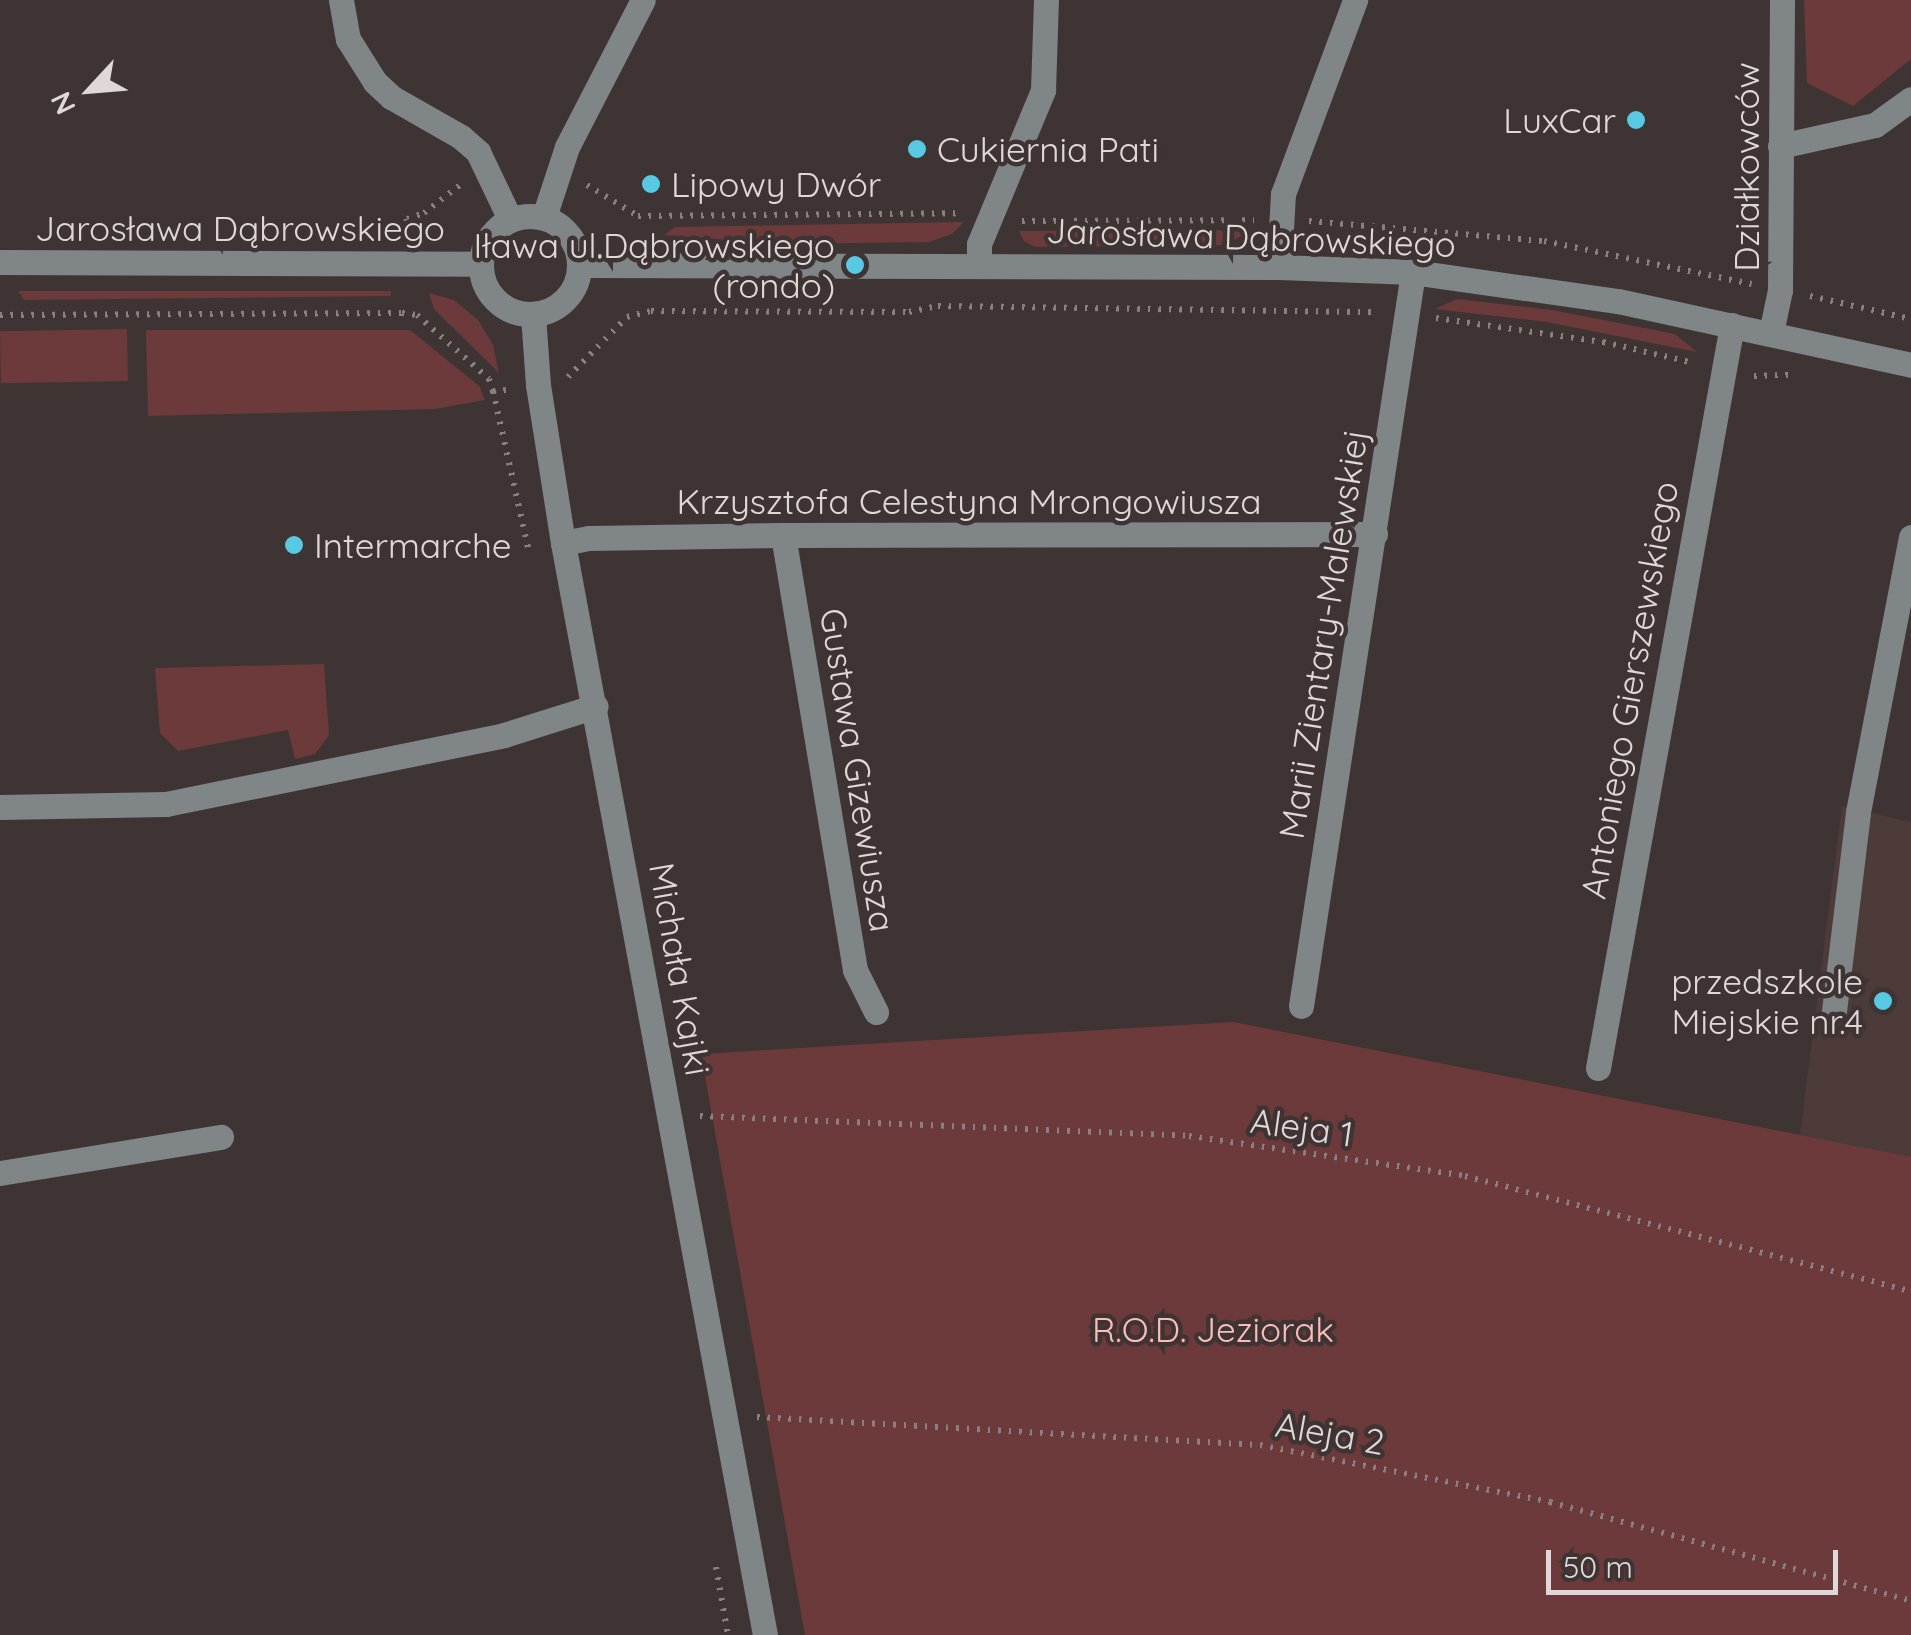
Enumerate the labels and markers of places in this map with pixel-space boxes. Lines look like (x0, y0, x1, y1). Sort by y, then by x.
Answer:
place label: LuxCar (1503, 99, 1616, 141)
marker: LuxCar (1625, 109, 1647, 131)
place label: Cukiernia Pati (937, 128, 1159, 170)
marker: Cukiernia Pati (906, 138, 928, 160)
place label: Lipowy Dwór (671, 163, 881, 205)
marker: Lipowy Dwór (640, 173, 662, 195)
place label: Iława ul.Dąbrowskiego (rondo) (474, 224, 835, 306)
marker: Iława ul.Dąbrowskiego (rondo) (844, 254, 866, 276)
place label: Intermarche (314, 524, 512, 566)
marker: Intermarche (283, 534, 305, 556)
place label: przedszkole Miejskie nr.4 (1671, 960, 1863, 1042)
marker: przedszkole Miejskie nr.4 (1872, 990, 1894, 1012)

